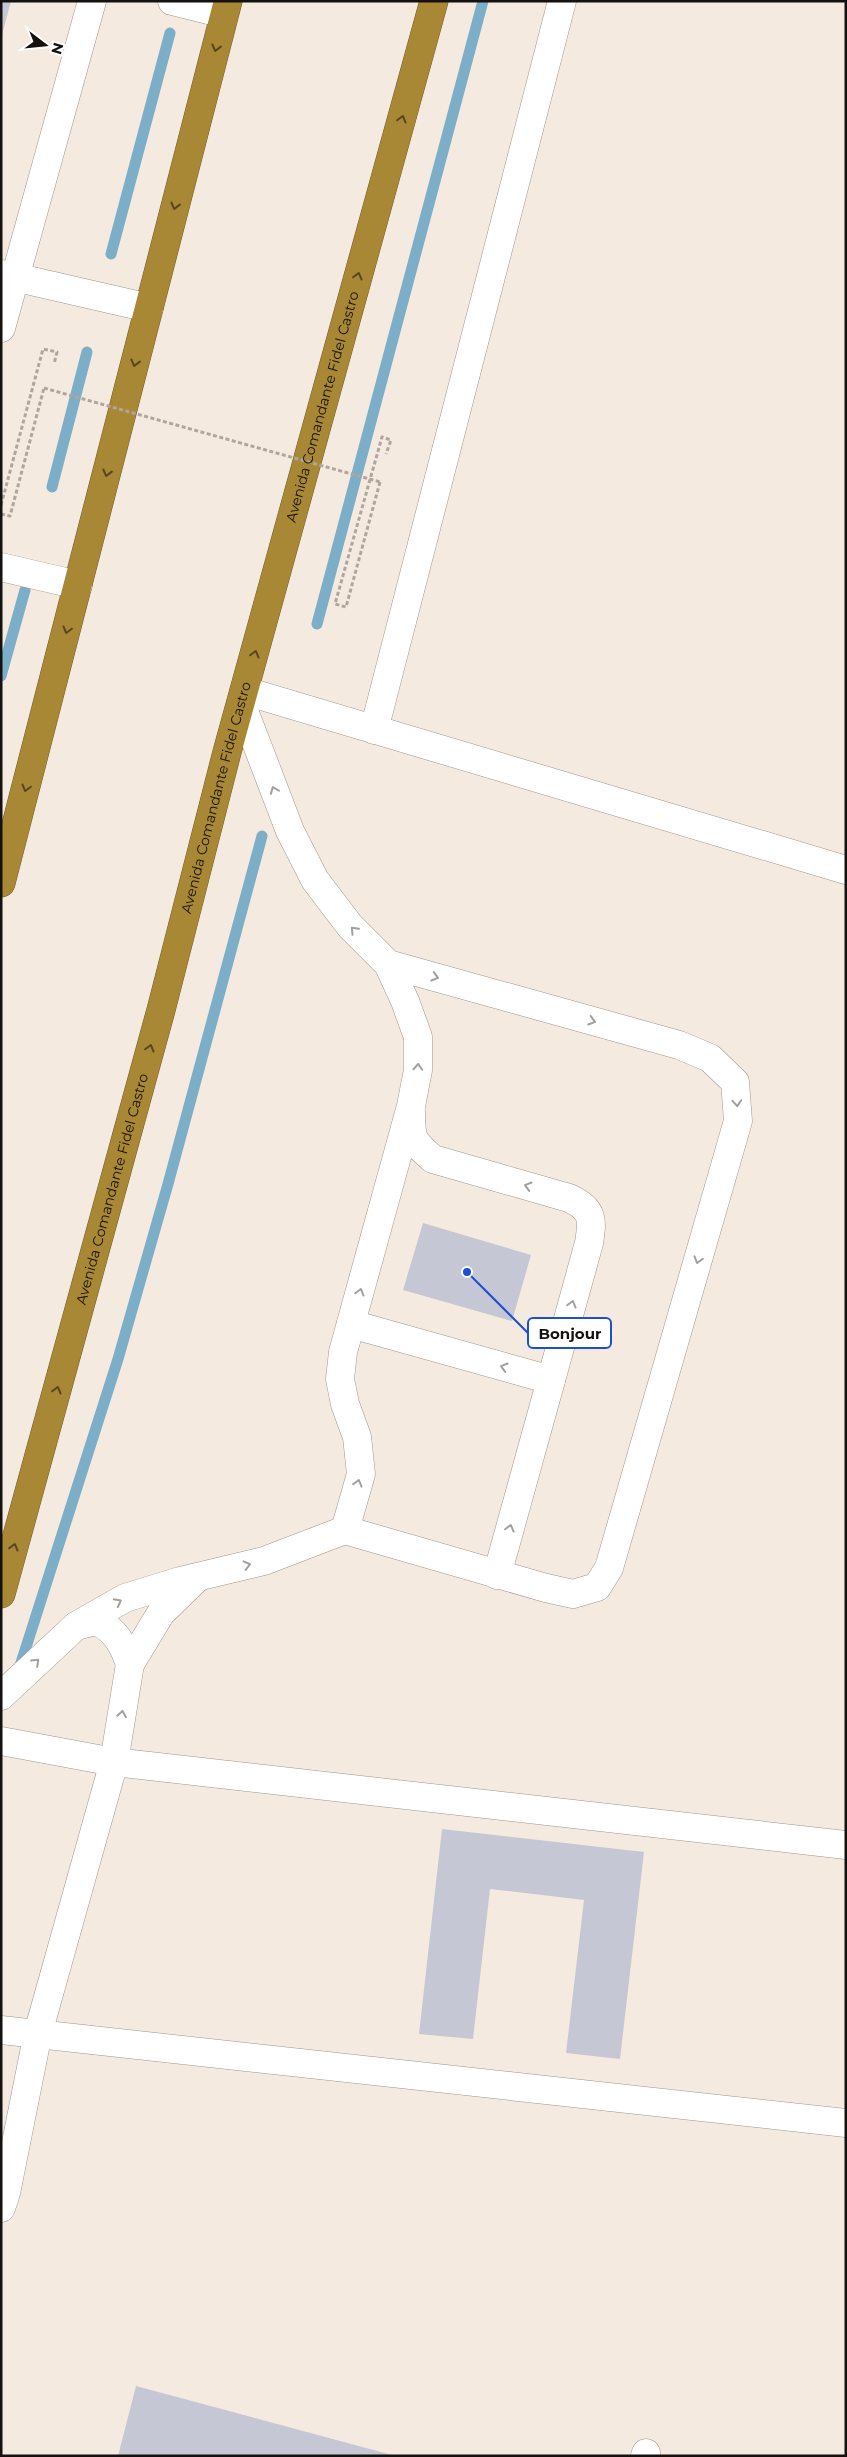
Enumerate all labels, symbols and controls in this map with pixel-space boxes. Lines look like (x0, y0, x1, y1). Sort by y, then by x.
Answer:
north arrow (20, 20, 70, 70)
text: N (47, 41, 68, 57)
one-way arrow (211, 44, 221, 52)
one-way arrow (396, 115, 406, 123)
one-way arrow (170, 201, 181, 210)
one-way arrow (353, 272, 363, 280)
street label: Avenida Comandante Fidel Castro (282, 289, 363, 524)
one-way arrow (130, 359, 140, 367)
one-way arrow (102, 468, 113, 477)
one-way arrow (62, 626, 72, 634)
one-way arrow (249, 649, 260, 658)
street label: Avenida Comandante Fidel Castro (177, 679, 255, 915)
one-way arrow (21, 783, 32, 792)
one-way arrow (270, 786, 280, 794)
one-way arrow (351, 926, 360, 935)
one-way arrow (431, 971, 440, 982)
one-way arrow (587, 1015, 595, 1025)
one-way arrow (145, 1044, 155, 1052)
one-way arrow (412, 1062, 423, 1070)
street label: Avenida Comandante Fidel Castro (72, 1071, 152, 1307)
one-way arrow (731, 1099, 742, 1107)
one-way arrow (524, 1181, 532, 1192)
one-way arrow (693, 1255, 703, 1263)
one-way arrow (354, 1288, 364, 1296)
one-way arrow (567, 1300, 577, 1309)
callout: Bonjour (528, 1318, 611, 1348)
text: Bonjour (539, 1324, 602, 1343)
one-way arrow (501, 1362, 509, 1372)
one-way arrow (51, 1386, 62, 1395)
one-way arrow (353, 1480, 363, 1488)
one-way arrow (505, 1525, 515, 1533)
one-way arrow (8, 1542, 19, 1551)
one-way arrow (242, 1560, 251, 1571)
one-way arrow (113, 1598, 122, 1608)
one-way arrow (30, 1659, 39, 1668)
one-way arrow (116, 1710, 127, 1718)

